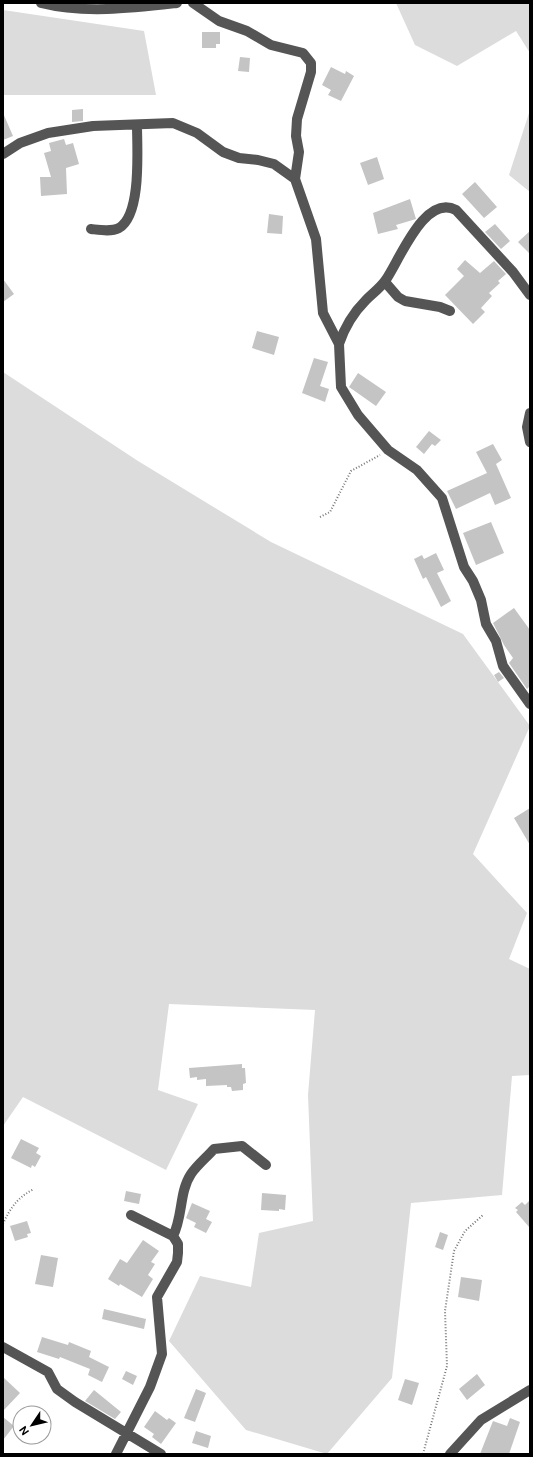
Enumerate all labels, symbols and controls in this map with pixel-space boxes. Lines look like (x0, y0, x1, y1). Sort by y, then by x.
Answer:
north arrow (12, 1405, 52, 1445)
text: N (16, 1423, 32, 1438)

